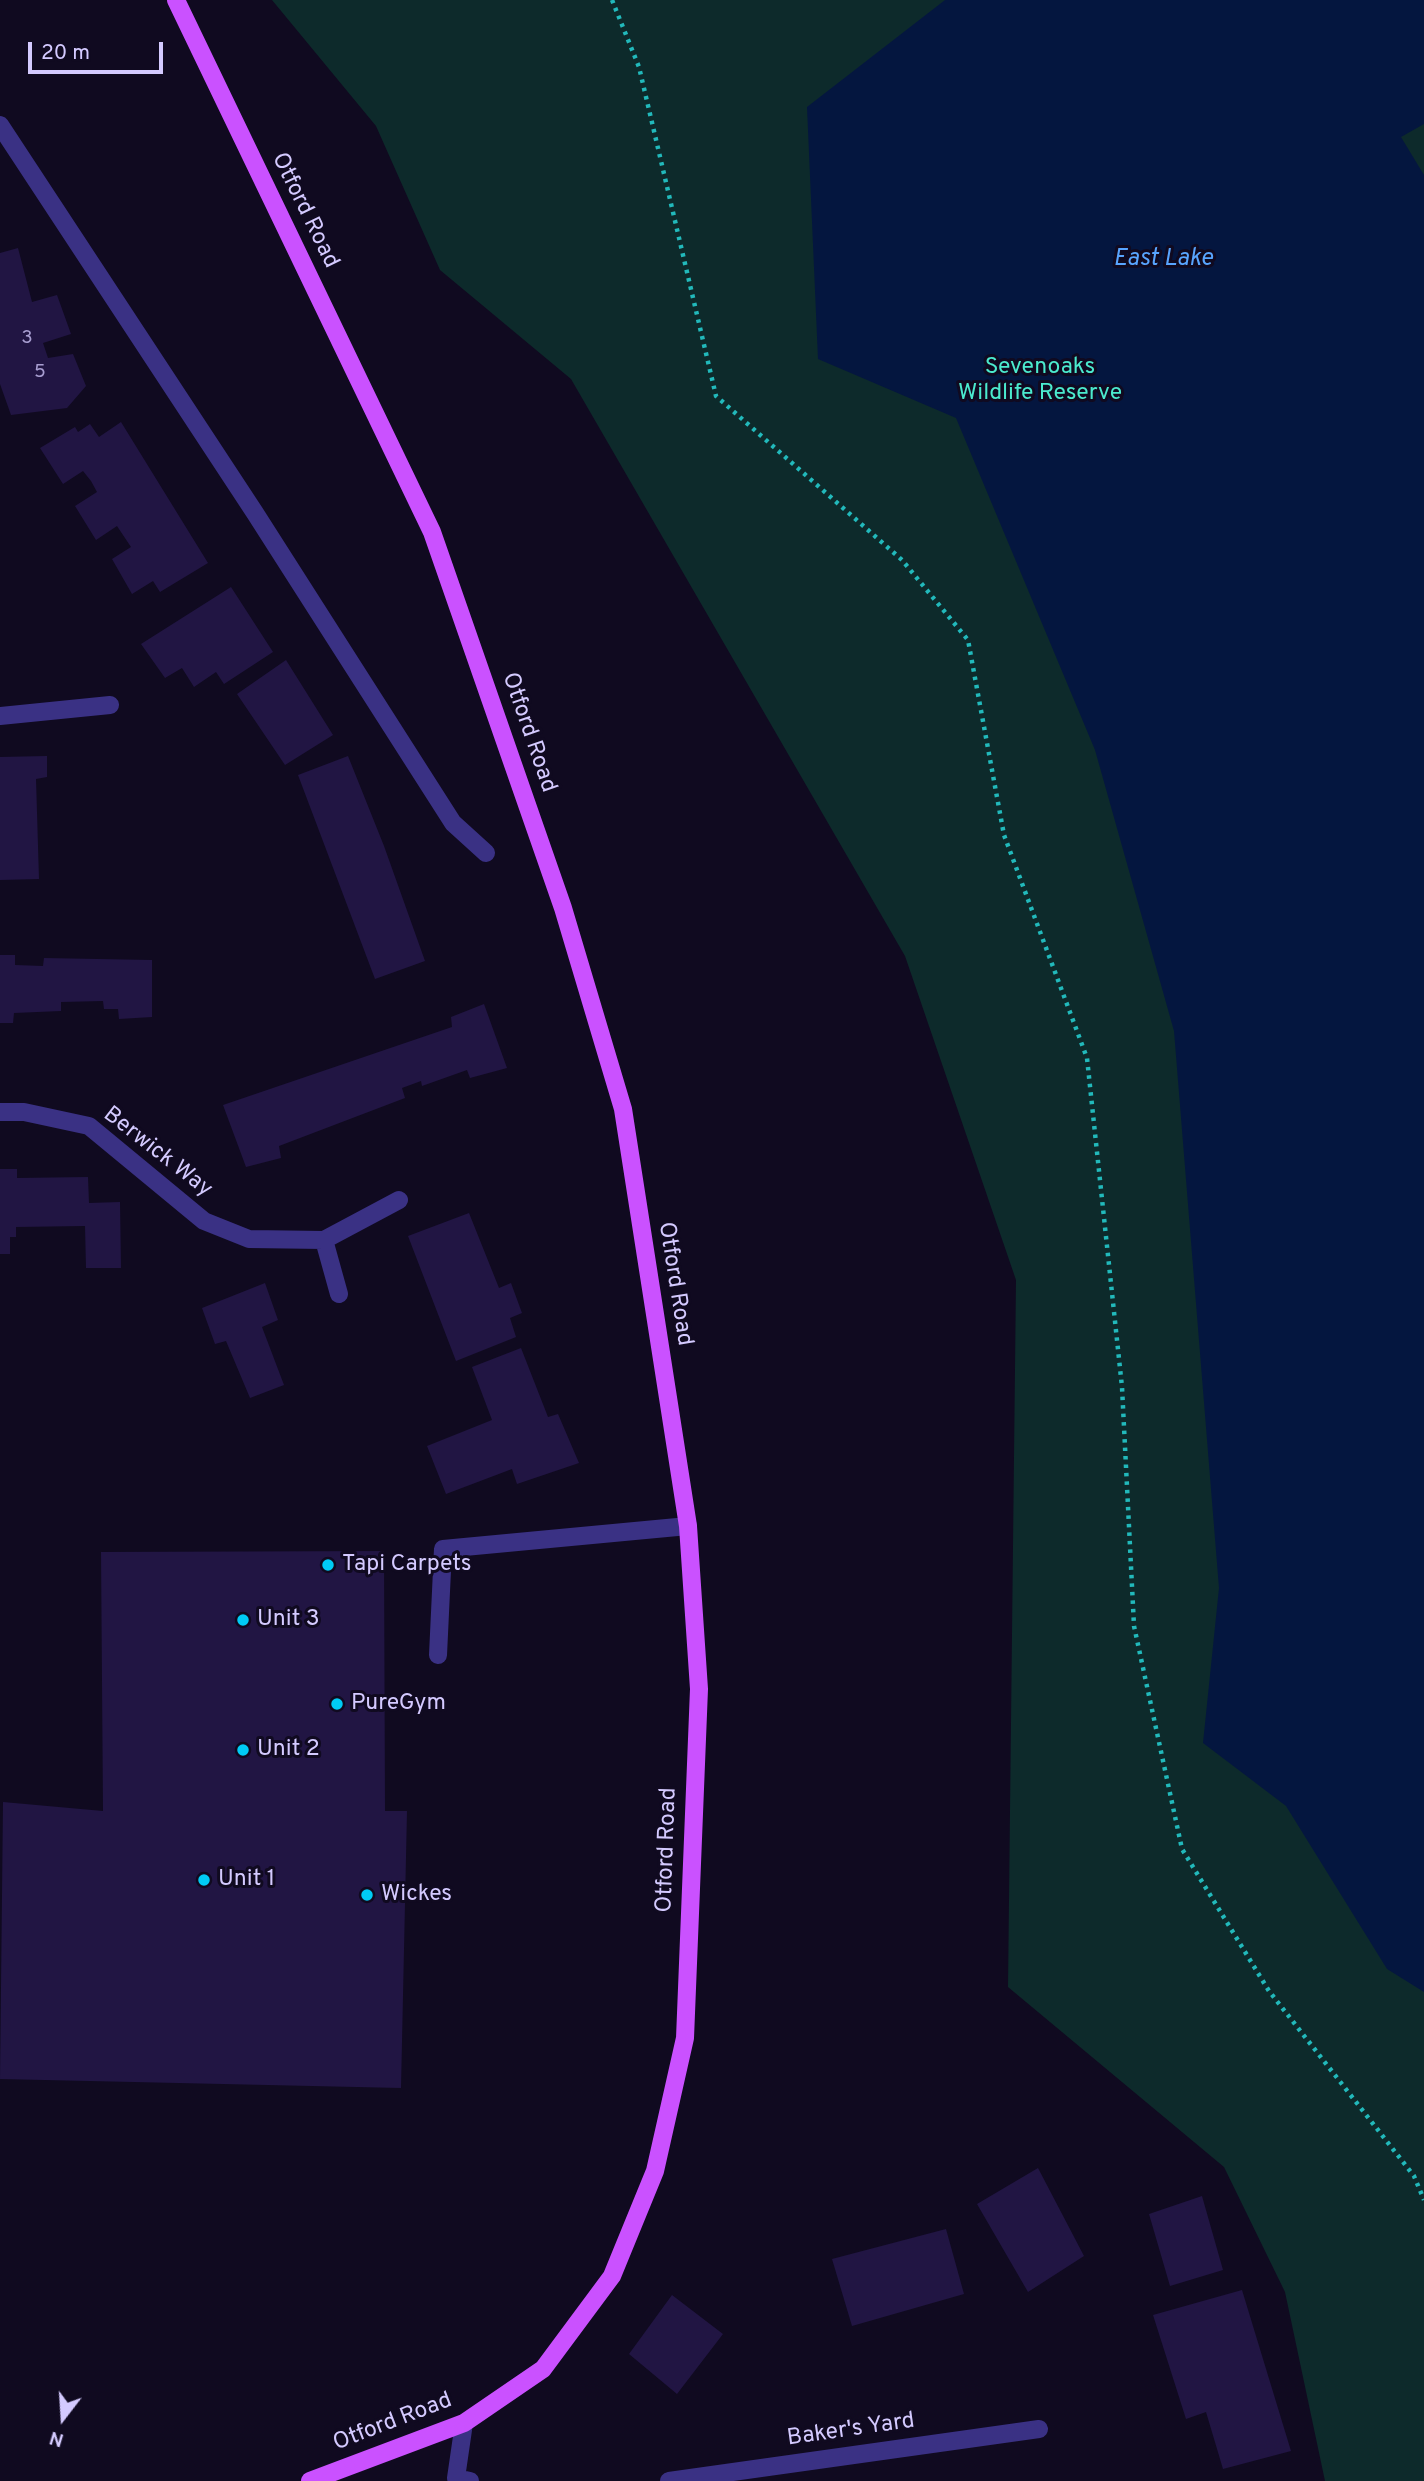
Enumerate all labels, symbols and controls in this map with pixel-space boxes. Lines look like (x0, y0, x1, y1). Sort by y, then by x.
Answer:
scale bar (32, 28, 166, 72)
text: 20 m (41, 40, 90, 67)
street label: Otford Road (264, 149, 344, 273)
water label: East Lake (1113, 246, 1213, 274)
house number: 3 (21, 328, 33, 350)
park label: Sevenoaks Wildlife Reserve (958, 354, 1122, 408)
house number: 5 (34, 362, 46, 384)
street label: Otford Road (495, 669, 561, 797)
street label: Berwick Way (97, 1102, 217, 1204)
street label: Otford Road (651, 1220, 697, 1348)
place label: Tapi Carpets (342, 1551, 471, 1579)
marker: Tapi Carpets (320, 1557, 336, 1573)
place label: Unit 3 (257, 1606, 320, 1634)
marker: Unit 3 (235, 1612, 251, 1628)
place label: PureGym (351, 1690, 446, 1718)
marker: PureGym (329, 1696, 345, 1712)
place label: Unit 2 (257, 1736, 320, 1764)
marker: Unit 2 (235, 1742, 251, 1758)
street label: Otford Road (652, 1787, 684, 1913)
place label: Unit 1 (218, 1866, 275, 1894)
marker: Unit 1 (196, 1872, 212, 1888)
place label: Wickes (381, 1881, 452, 1909)
marker: Wickes (359, 1887, 375, 1903)
north arrow (28, 2383, 98, 2453)
street label: Otford Road (330, 2388, 456, 2458)
street label: Baker's Yard (785, 2408, 917, 2454)
text: N (47, 2425, 67, 2452)

